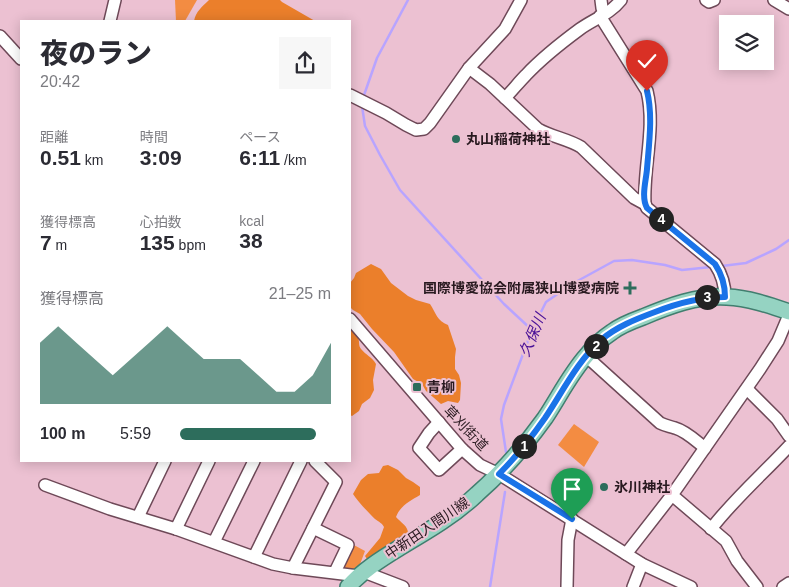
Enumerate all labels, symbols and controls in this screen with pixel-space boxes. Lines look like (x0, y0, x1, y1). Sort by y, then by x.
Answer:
map controls (719, 15, 774, 70)
button: layers (719, 15, 774, 70)
button: share (279, 37, 331, 89)
text: 夜のラン (40, 38, 152, 69)
pin (626, 40, 668, 91)
icon: check (633, 47, 661, 75)
text: 20:42 (40, 73, 80, 90)
text: 距離 (40, 129, 68, 145)
text: 時間 (140, 129, 168, 145)
text: ペース (239, 129, 281, 145)
place label: 丸山稲荷神社 (466, 131, 550, 147)
marker: 丸山稲荷神社 (450, 133, 462, 145)
text: 0.51 (40, 146, 81, 169)
text: 3:09 (140, 146, 182, 169)
text: 6:11 (239, 146, 280, 169)
text: km (81, 152, 103, 168)
text: /km (280, 152, 307, 168)
pin: 4 (648, 206, 674, 232)
text: 4 (658, 211, 665, 227)
text: kcal (239, 213, 264, 229)
text: 獲得標高 (40, 214, 96, 230)
text: 心拍数 (140, 214, 182, 230)
text: 38 (239, 229, 263, 252)
text: 7 (40, 231, 52, 254)
text: 135 (140, 231, 175, 254)
text: m (52, 237, 67, 253)
text: bpm (175, 237, 206, 253)
place label: 国際博愛協会附属狭山博愛病院 (423, 280, 619, 296)
marker: 国際博愛協会附属狭山博愛病院 (623, 281, 637, 295)
pin: 3 (694, 284, 720, 310)
text: 21–25 m (269, 285, 331, 302)
text: 3 (704, 289, 711, 305)
text: 獲得標高 (40, 290, 104, 307)
water label: 久保川 (515, 309, 549, 359)
pin: 2 (584, 334, 608, 358)
text: 2 (593, 338, 600, 354)
place label: 青柳 (427, 379, 455, 395)
marker: 青柳 (411, 381, 423, 393)
street label: 草刈街道 (441, 402, 491, 454)
text: 100 m (40, 425, 85, 442)
text: 5:59 (120, 425, 151, 442)
pin: 1 (512, 434, 536, 458)
text: 1 (521, 438, 528, 454)
pin (551, 468, 593, 519)
icon: arrive (558, 475, 586, 503)
place label: 氷川神社 (614, 479, 670, 495)
marker: 氷川神社 (598, 481, 610, 493)
street label: 中新田入間川線 (382, 494, 472, 562)

